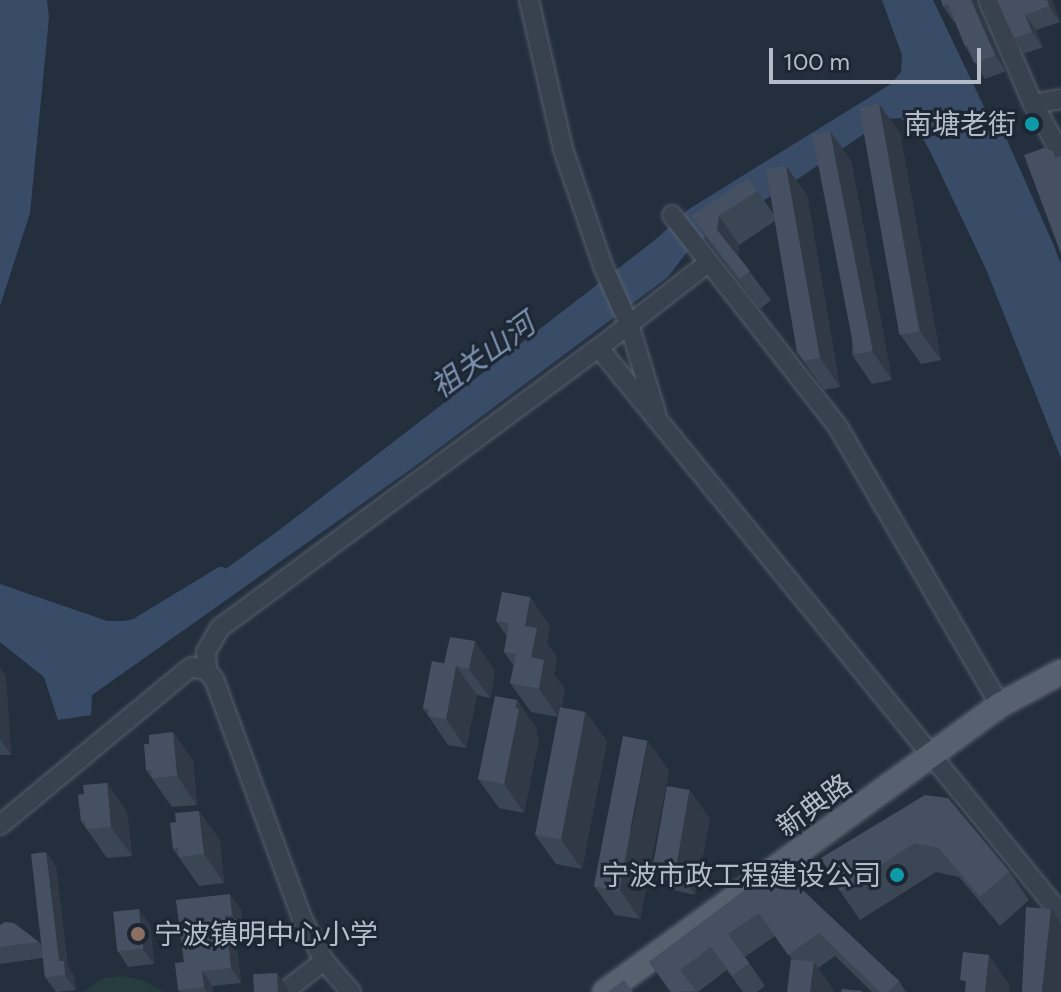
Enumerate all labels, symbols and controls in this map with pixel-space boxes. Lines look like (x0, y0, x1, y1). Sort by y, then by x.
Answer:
scale bar (773, 32, 985, 82)
text: 100 m (783, 47, 850, 76)
place label: 南塘老街 (904, 107, 1016, 141)
marker: 南塘老街 (1023, 115, 1041, 133)
water label: 祖关山河 (424, 306, 542, 406)
street label: 新典路 (770, 767, 858, 843)
place label: 宁波市政工程建设公司 (601, 858, 881, 892)
marker: 宁波市政工程建设公司 (888, 866, 906, 884)
place label: 宁波镇明中心小学 (154, 917, 378, 951)
marker: 宁波镇明中心小学 (129, 925, 147, 943)

